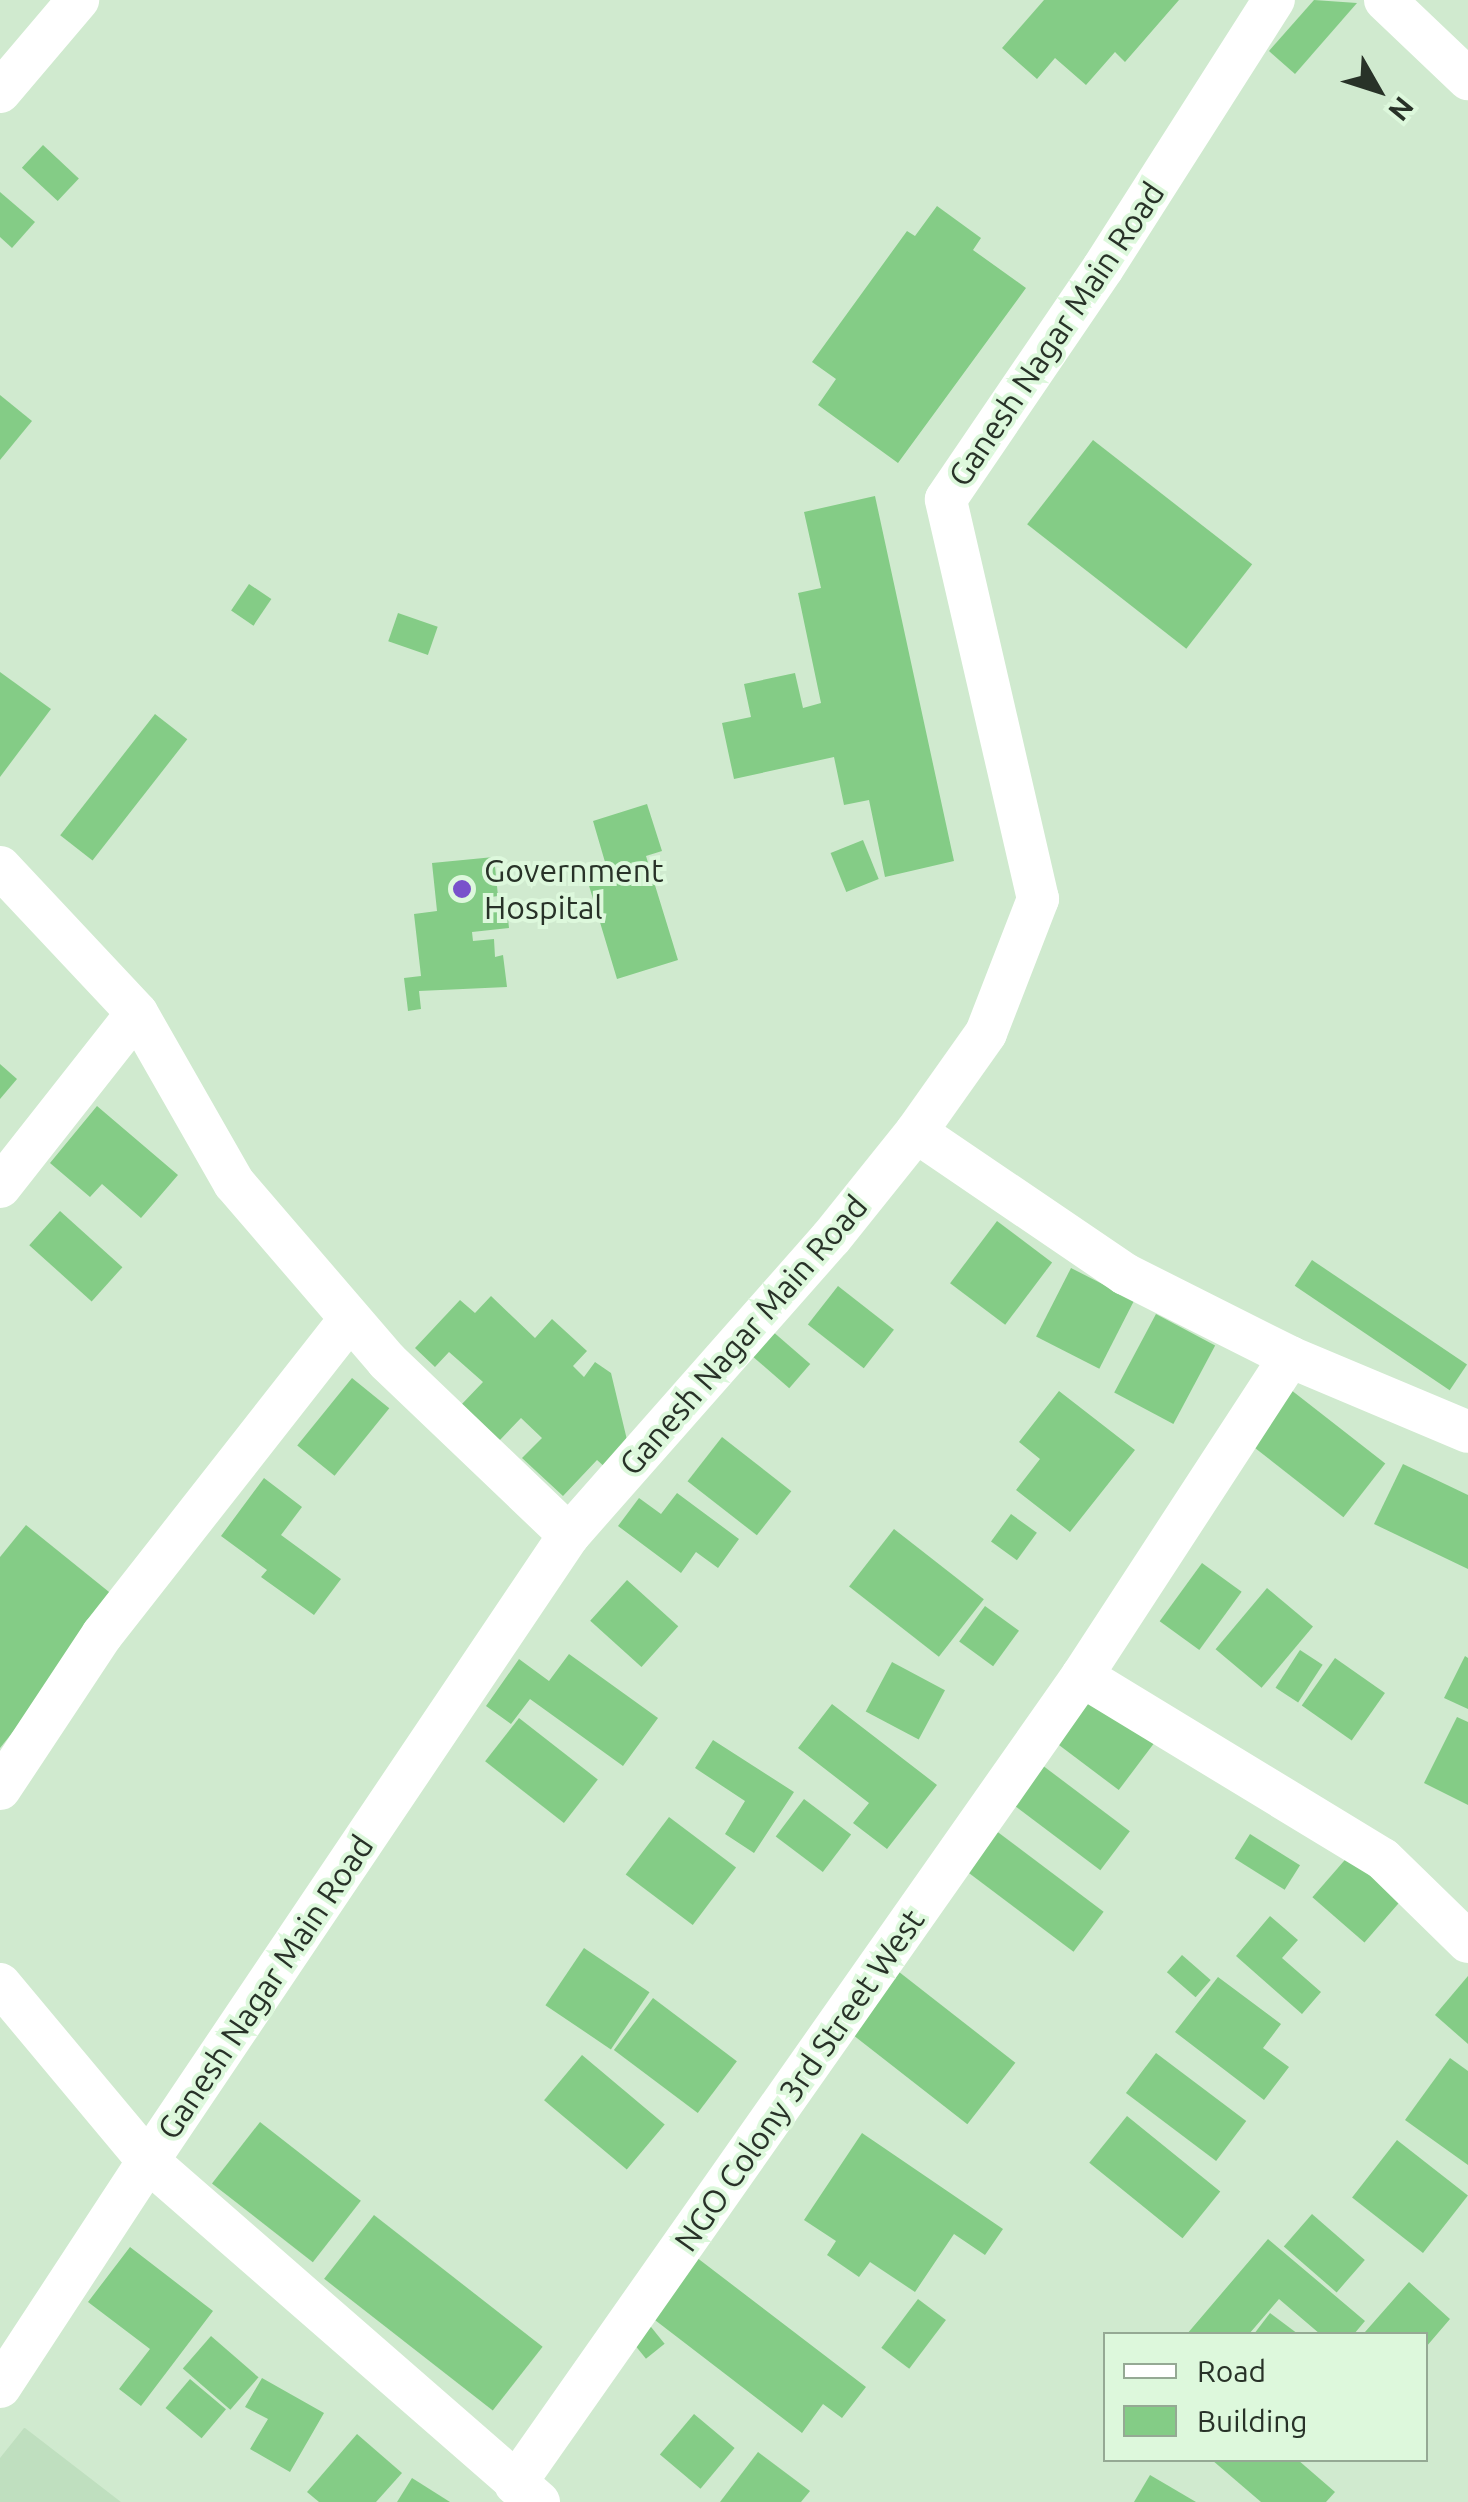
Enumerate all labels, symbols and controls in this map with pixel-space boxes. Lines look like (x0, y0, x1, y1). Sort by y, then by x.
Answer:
north arrow (1328, 40, 1428, 140)
text: N (1383, 91, 1420, 127)
street label: Ganesh Nagar Main Road (940, 175, 1172, 493)
place label: Government Hospital (484, 852, 664, 927)
marker: Government Hospital (449, 876, 475, 902)
street label: Ganesh Nagar Main Road (611, 1187, 875, 1483)
street label: Ganesh Nagar Main Road (149, 1828, 381, 2146)
street label: NGO Colony 3rd Street West (666, 1902, 932, 2258)
legend (1103, 2332, 1428, 2462)
text: Road (1197, 2354, 1266, 2388)
text: Building (1197, 2404, 1308, 2438)

